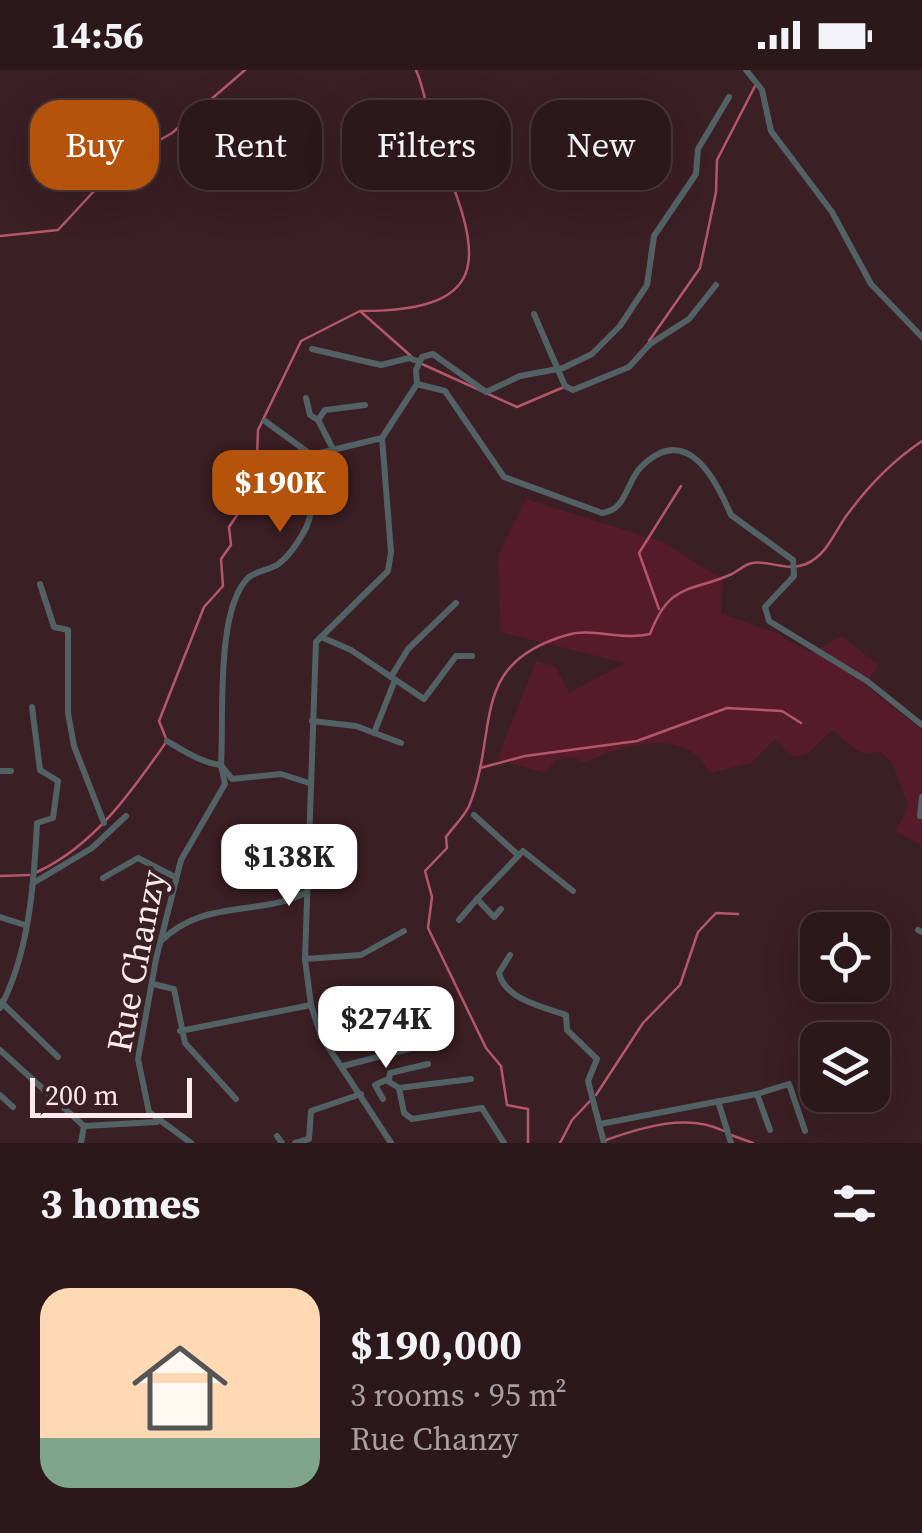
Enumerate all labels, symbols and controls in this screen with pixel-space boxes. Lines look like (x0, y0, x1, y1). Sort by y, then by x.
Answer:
text: 14:56 (50, 9, 144, 61)
chip: Buy (30, 100, 159, 190)
chip: Rent (179, 100, 322, 190)
chip: Filters (342, 100, 511, 190)
chip: New (531, 100, 671, 190)
pin: $190K (210, 450, 350, 535)
text: $190K (234, 460, 326, 504)
pin: $138K (219, 824, 359, 909)
text: $138K (243, 834, 335, 878)
street label: Rue Chanzy (95, 866, 177, 1056)
map controls (800, 912, 890, 1112)
button: locate (800, 912, 890, 1002)
pin: $274K (316, 986, 456, 1071)
text: $274K (340, 996, 432, 1040)
button: layers (800, 1022, 890, 1112)
scale bar (30, 1073, 192, 1118)
text: 200 m (45, 1076, 119, 1114)
text: 3 homes (40, 1174, 200, 1232)
icon: filters (827, 1176, 882, 1231)
text: $190,000 (350, 1315, 522, 1373)
icon: home (120, 1328, 240, 1448)
text: 3 rooms · 95 m² (350, 1373, 567, 1417)
text: Rue Chanzy (350, 1417, 519, 1461)

